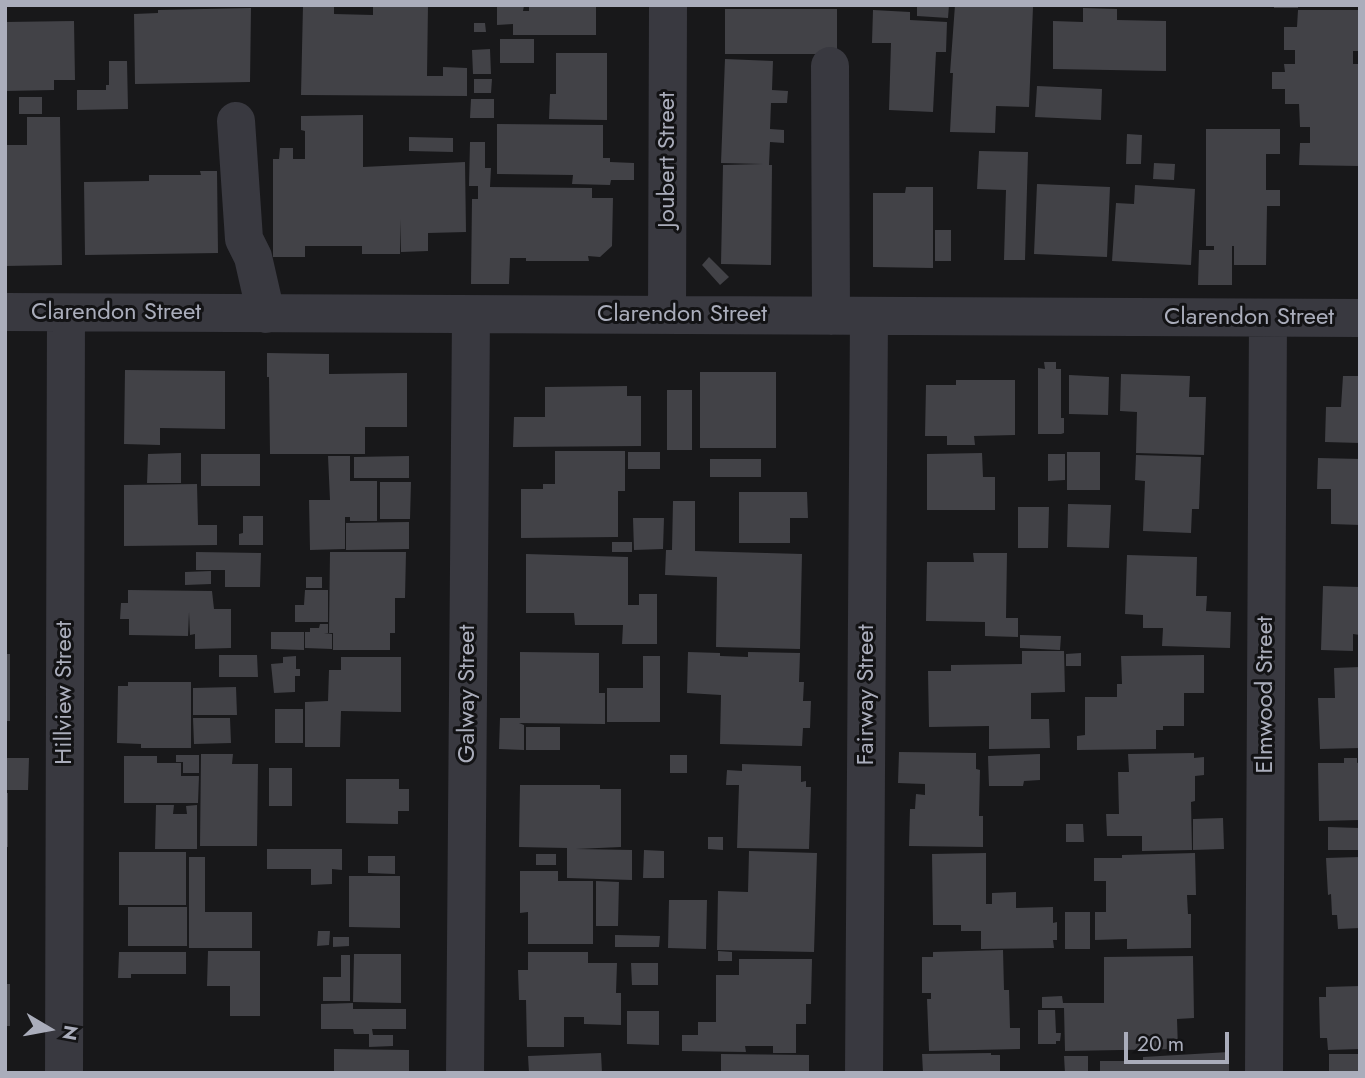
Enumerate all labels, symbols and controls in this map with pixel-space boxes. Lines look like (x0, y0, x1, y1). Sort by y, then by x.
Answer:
street label: Joubert Street (654, 92, 682, 228)
street label: Clarendon Street (31, 299, 201, 327)
street label: Clarendon Street (597, 301, 767, 329)
street label: Clarendon Street (1164, 304, 1334, 332)
street label: Elmwood Street (1252, 616, 1280, 774)
street label: Hillview Street (51, 621, 79, 765)
street label: Galway Street (454, 625, 482, 763)
street label: Fairway Street (853, 625, 881, 765)
north arrow (14, 994, 84, 1064)
scale bar (1127, 1018, 1232, 1062)
text: N (56, 1023, 85, 1043)
text: 20 m (1137, 1029, 1184, 1059)

